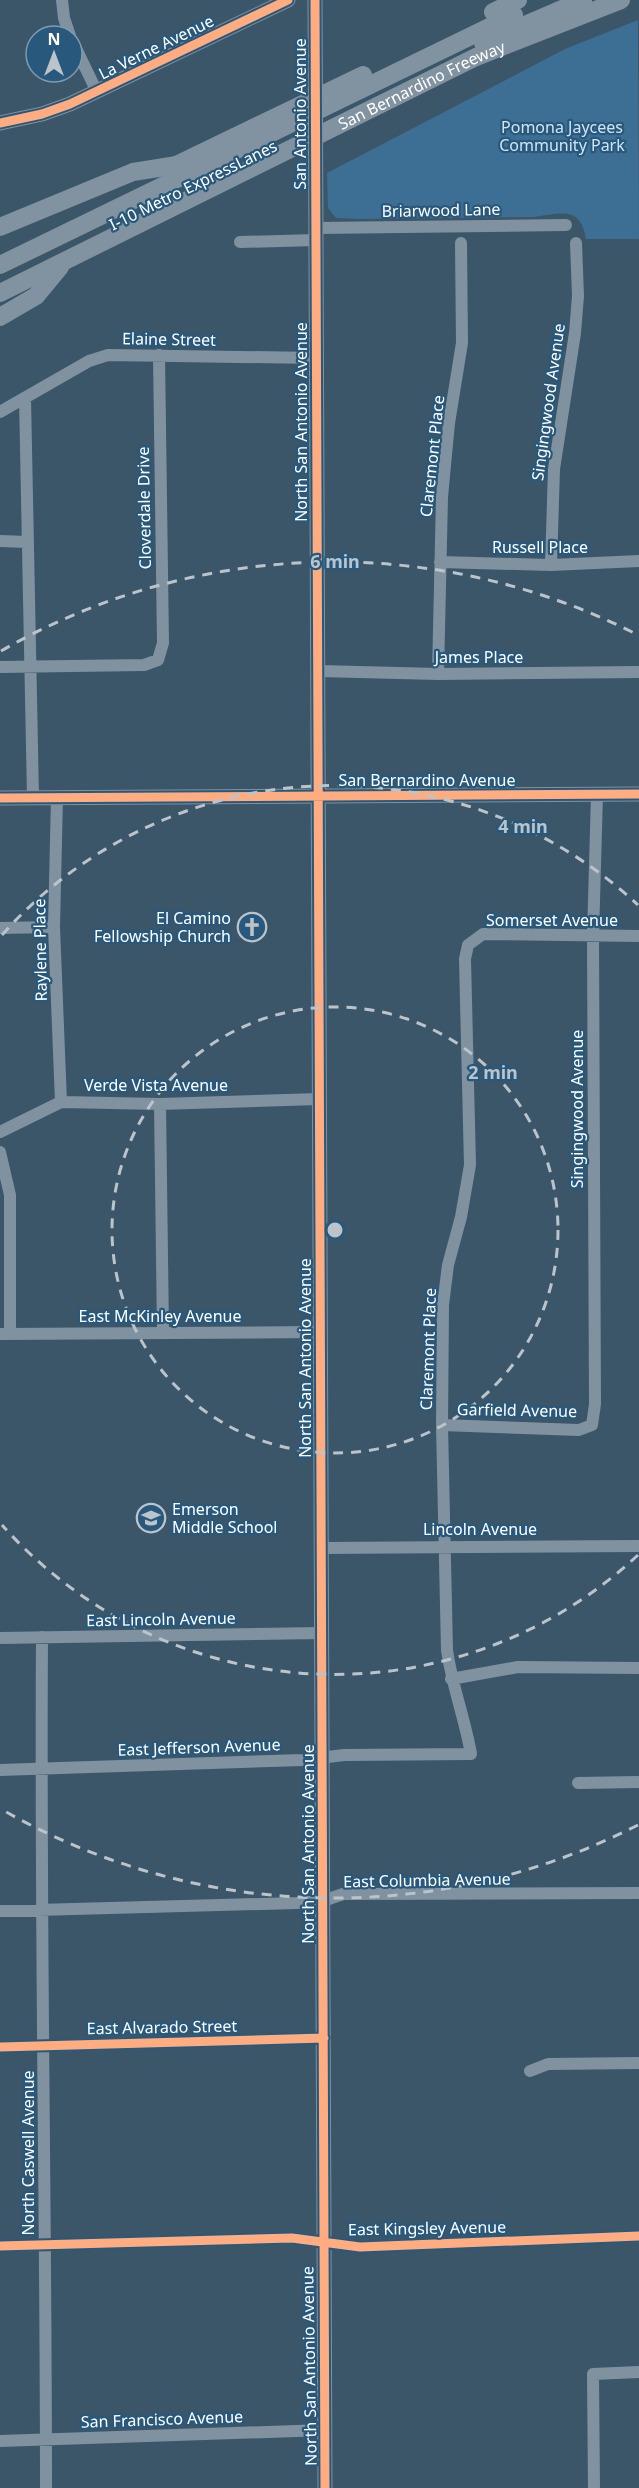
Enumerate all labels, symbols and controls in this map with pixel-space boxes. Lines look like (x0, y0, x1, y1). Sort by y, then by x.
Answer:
street label: La Verne Avenue (95, 10, 217, 84)
north arrow (24, 24, 84, 84)
text: N (47, 28, 61, 50)
street label: San Bernardino Freeway (334, 35, 509, 135)
street label: San Antonio Avenue (289, 38, 311, 190)
park label: Pomona Jaycees Community Park (499, 116, 625, 156)
street label: I-10 Metro ExpressLanes (105, 135, 281, 235)
street label: Briarwood Lane (381, 198, 501, 222)
street label: North San Antonio Avenue (290, 322, 312, 522)
street label: Singingwood Avenue (526, 322, 570, 482)
street label: Elaine Street (122, 327, 216, 351)
street label: Claremont Place (415, 394, 449, 518)
street label: Cloverdale Drive (132, 446, 156, 570)
street label: Russell Place (492, 536, 588, 558)
text: 6 min (310, 549, 360, 573)
street label: James Place (433, 646, 523, 668)
street label: San Bernardino Avenue (339, 769, 515, 791)
text: 4 min (498, 814, 548, 838)
street label: Raylene Place (28, 898, 52, 1002)
place label: El Camino Fellowship Church (94, 907, 231, 947)
street label: Somerset Avenue (486, 909, 618, 931)
church icon: El Camino Fellowship Church (236, 911, 268, 943)
street label: Singingwood Avenue (566, 1030, 588, 1188)
text: 2 min (468, 1060, 518, 1084)
street label: Verde Vista Avenue (84, 1074, 228, 1096)
centre of rings (325, 1220, 345, 1240)
street label: North San Antonio Avenue (294, 1258, 316, 1458)
street label: Claremont Place (415, 1287, 441, 1411)
street label: East McKinley Avenue (79, 1305, 241, 1327)
street label: Garfield Avenue (457, 1398, 577, 1422)
place label: Emerson Middle School (172, 1498, 277, 1538)
school or university icon: Emerson Middle School (135, 1502, 167, 1534)
street label: Lincoln Avenue (423, 1518, 537, 1540)
street label: East Lincoln Avenue (86, 1607, 236, 1631)
street label: East Jefferson Avenue (117, 1733, 281, 1761)
street label: North San Antonio Avenue (297, 1744, 319, 1944)
street label: East Columbia Avenue (343, 1868, 511, 1892)
street label: East Alvarado Street (87, 2015, 238, 2039)
street label: North Caswell Avenue (17, 2070, 39, 2236)
street label: East Kingsley Avenue (348, 2216, 506, 2240)
street label: North San Antonio Avenue (296, 2266, 322, 2466)
street label: San Francisco Avenue (80, 2405, 244, 2433)

